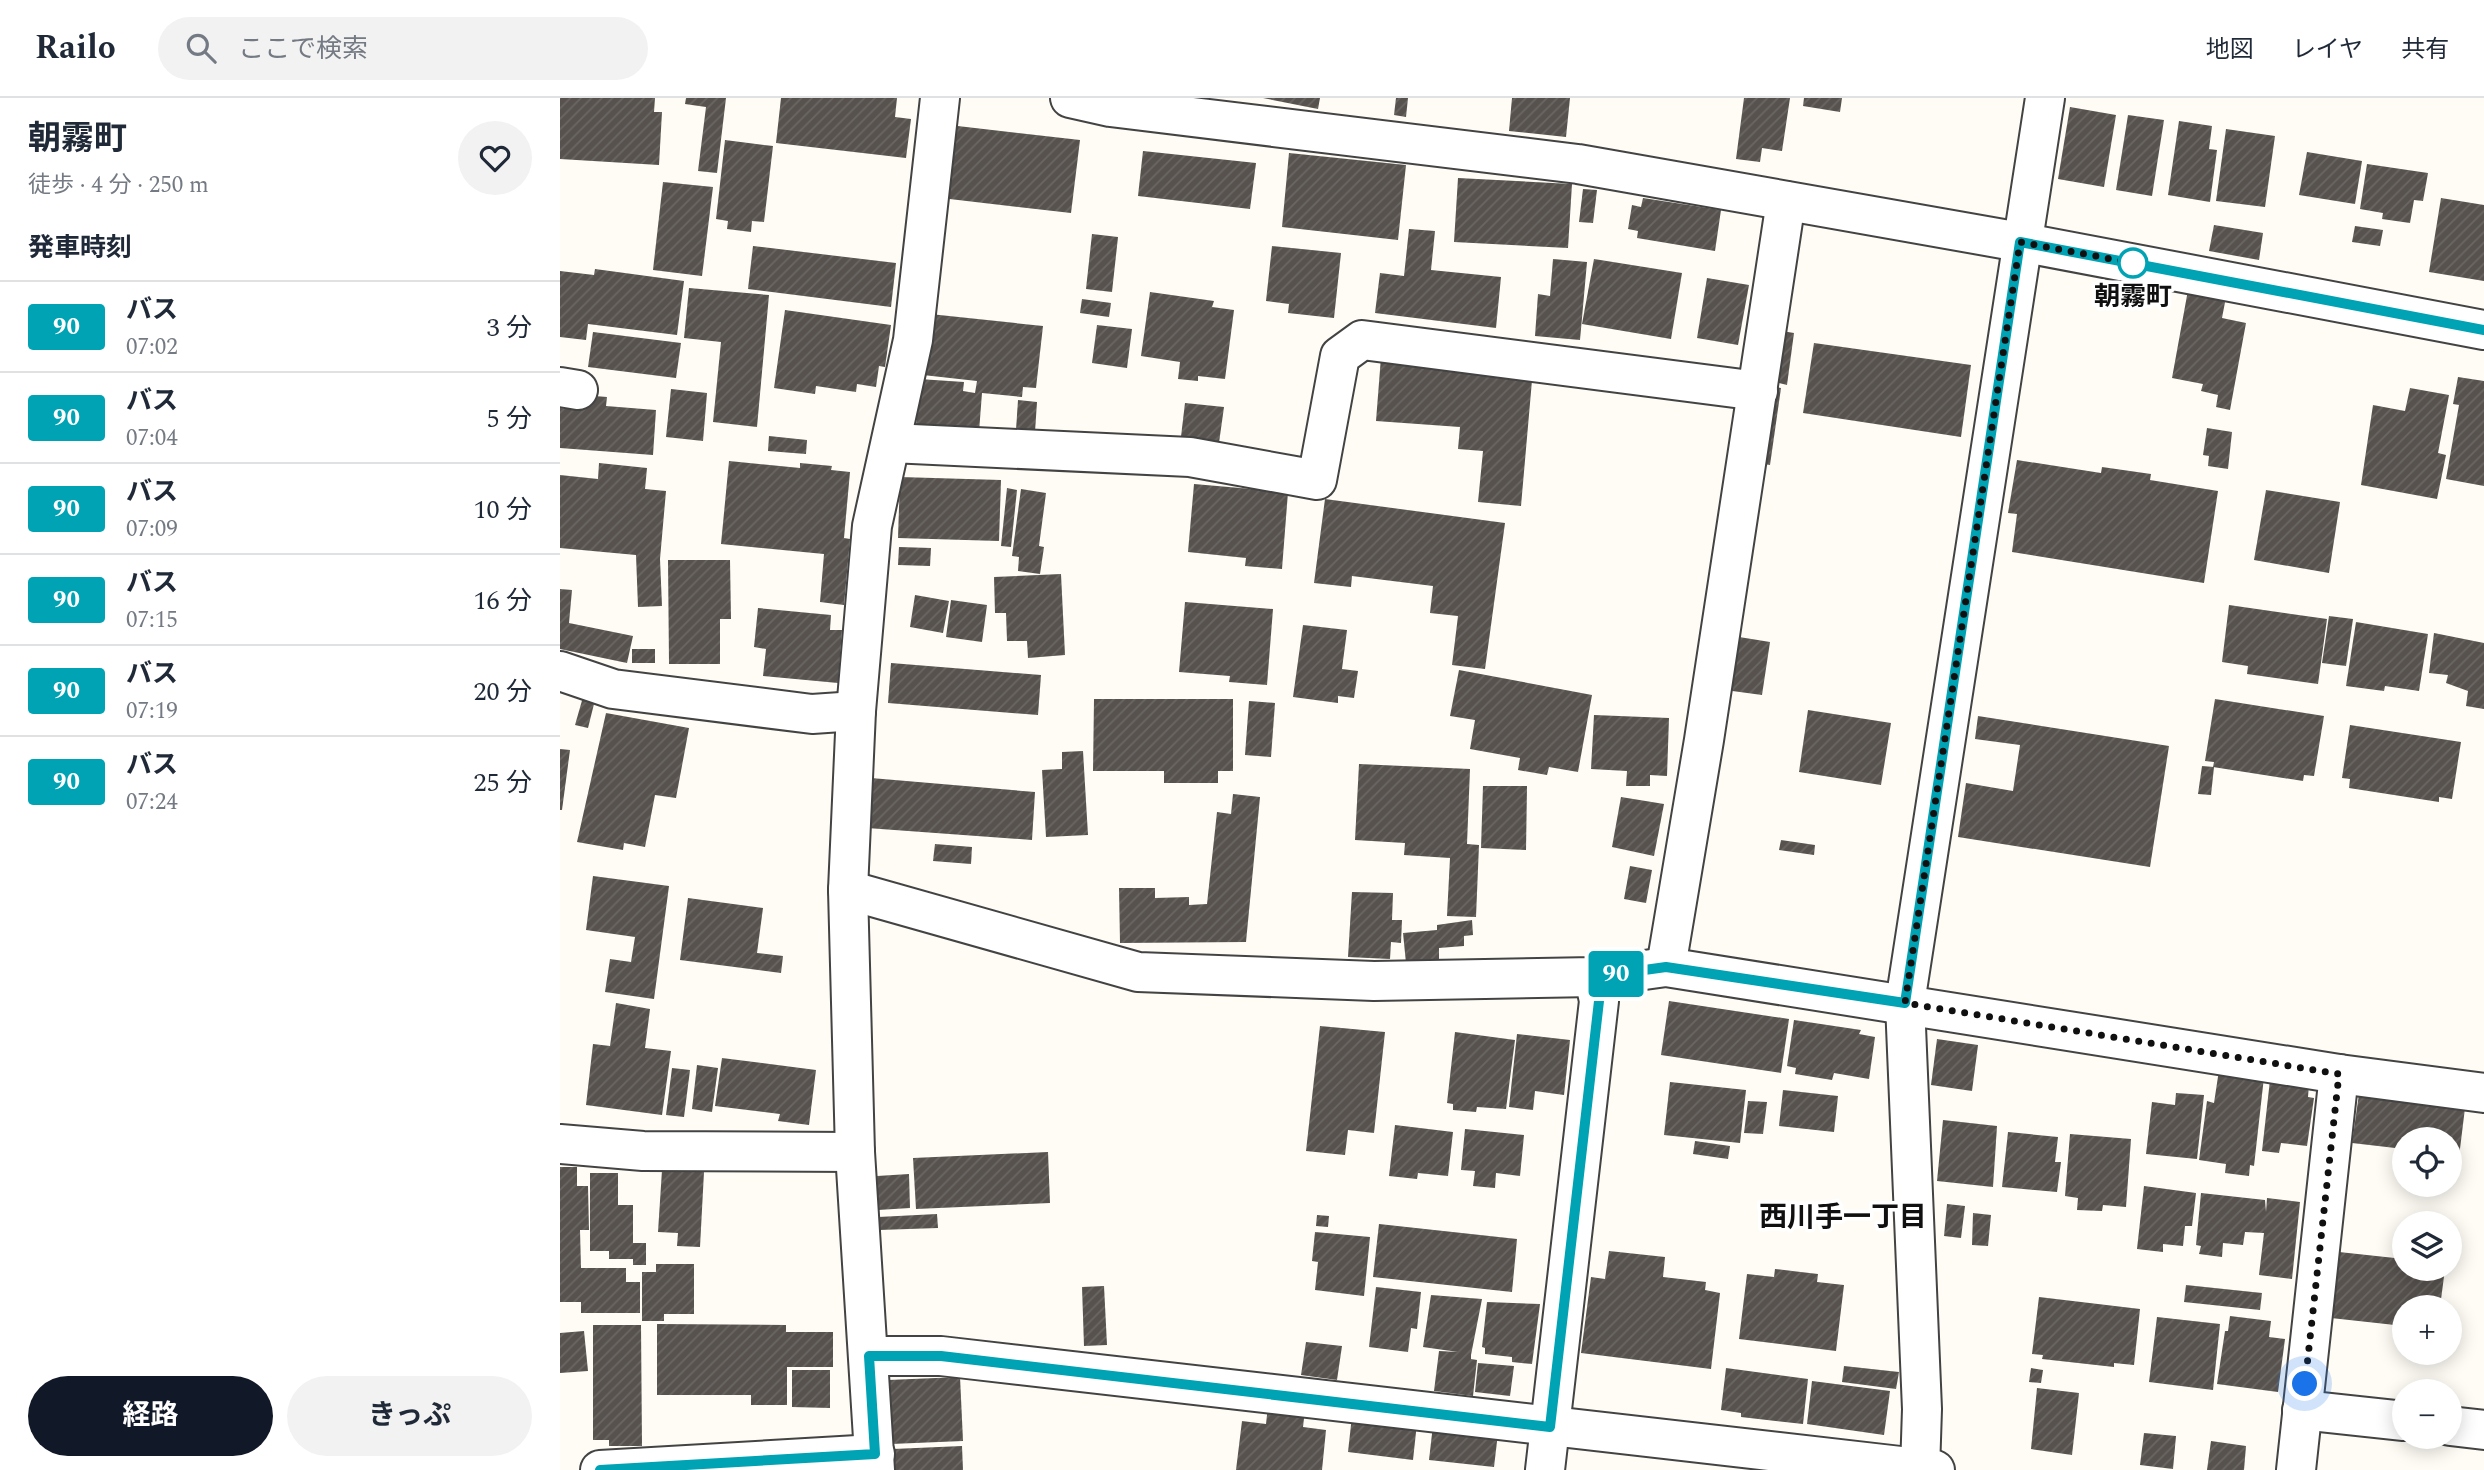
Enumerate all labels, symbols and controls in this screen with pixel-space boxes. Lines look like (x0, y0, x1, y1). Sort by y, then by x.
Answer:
search box (158, 17, 648, 80)
text: Railo (35, 23, 116, 73)
icon: search (182, 29, 220, 67)
text: ここで検索 (238, 29, 368, 69)
text: 地図 (2206, 32, 2254, 68)
text: レイヤ (2292, 32, 2363, 68)
text: 共有 (2401, 32, 2449, 68)
text: 朝霧町 (28, 114, 127, 164)
button: heart (458, 121, 532, 195)
text: 徒歩 · 4 分 · 250 m (28, 168, 209, 203)
text: 発車時刻 (28, 228, 132, 268)
marker: 朝霧町 (2118, 248, 2148, 278)
place label: 朝霧町 (2094, 277, 2172, 317)
text: バス (126, 290, 178, 330)
text: 3 分 (486, 308, 532, 348)
text: 90 (53, 309, 80, 345)
text: 07:02 (126, 330, 178, 365)
text: バス (126, 381, 178, 421)
text: 5 分 (486, 399, 532, 439)
text: 90 (53, 400, 80, 436)
text: 07:04 (126, 421, 178, 456)
text: バス (126, 472, 178, 512)
text: 10 分 (473, 490, 532, 530)
text: 90 (53, 491, 80, 527)
text: 07:09 (126, 512, 178, 547)
text: バス (126, 563, 178, 603)
text: 16 分 (473, 581, 532, 621)
text: 90 (53, 582, 80, 618)
text: 07:15 (126, 603, 178, 638)
text: バス (126, 654, 178, 694)
text: 20 分 (473, 672, 532, 712)
text: 90 (53, 673, 80, 709)
text: 07:19 (126, 694, 178, 729)
text: バス (126, 745, 178, 785)
text: 25 分 (473, 763, 532, 803)
text: 90 (53, 764, 80, 800)
text: 07:24 (126, 785, 178, 820)
line badge: 90 (1584, 951, 1648, 997)
text: 90 (1603, 956, 1629, 992)
map controls (2392, 1127, 2462, 1449)
button: locate (2392, 1127, 2462, 1197)
district label: 西川手一丁目 (1759, 1196, 1927, 1239)
button: layers (2392, 1211, 2462, 1281)
button: + (2392, 1295, 2462, 1365)
your location (2287, 1366, 2322, 1401)
button: 経路 (28, 1376, 273, 1456)
button: きっぷ (287, 1376, 532, 1456)
button: − (2392, 1379, 2462, 1449)

